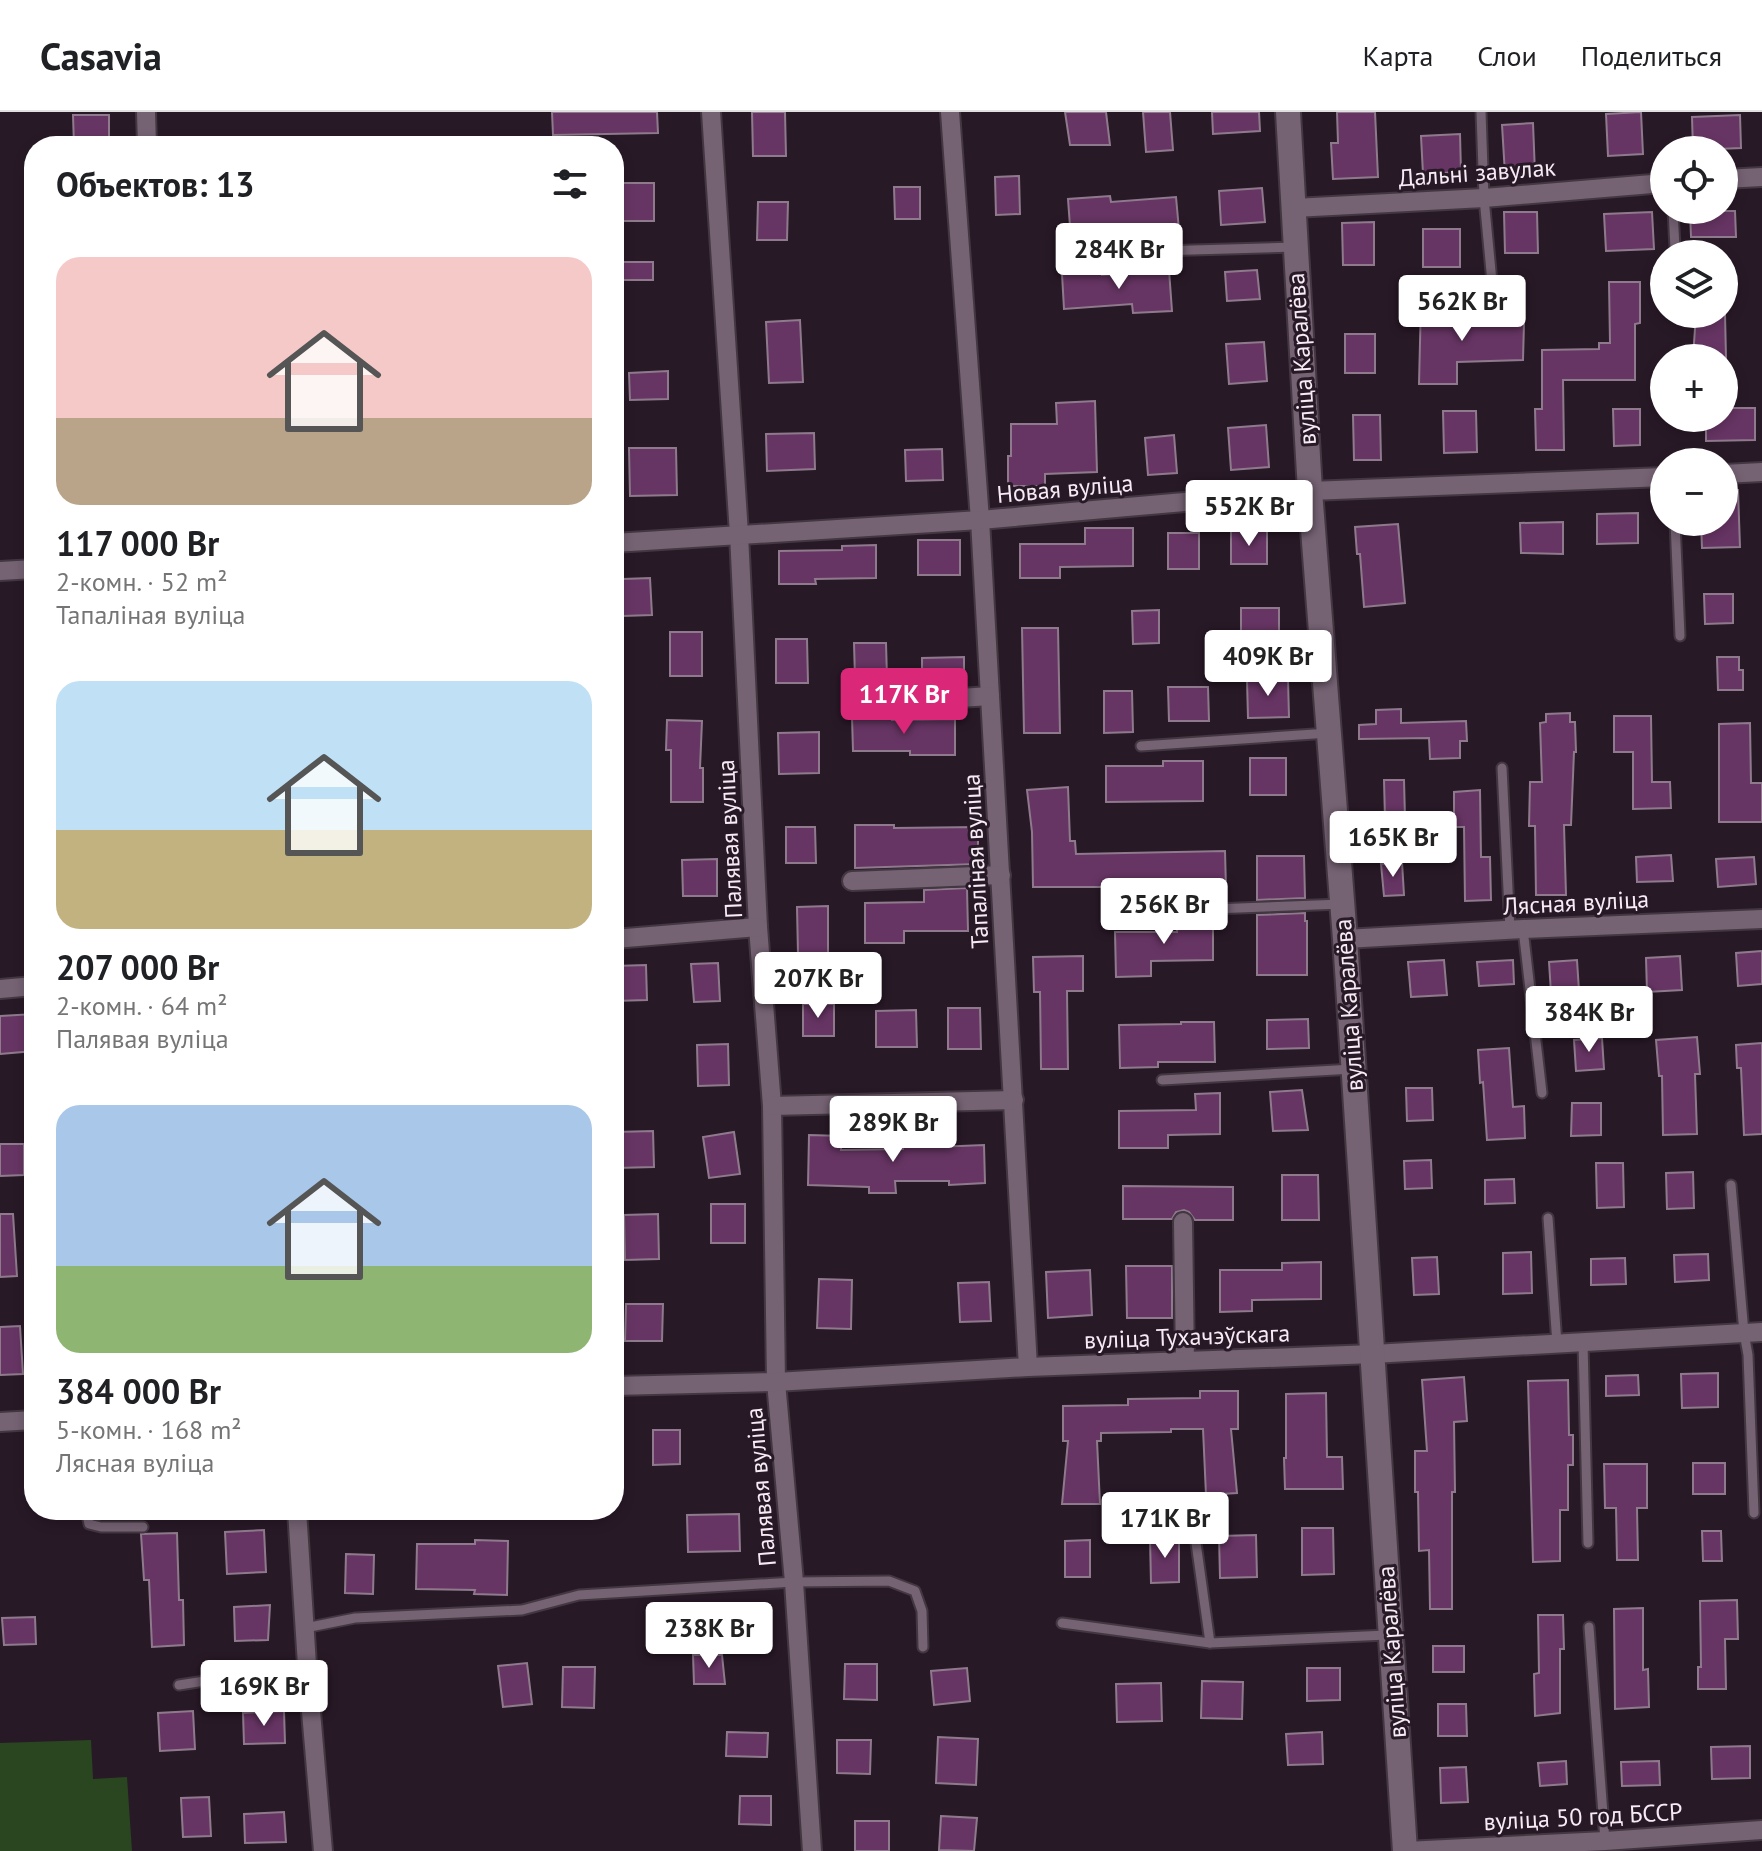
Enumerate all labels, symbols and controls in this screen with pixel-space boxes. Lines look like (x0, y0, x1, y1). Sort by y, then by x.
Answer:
text: Casavia (40, 31, 162, 80)
text: Карта (1363, 37, 1433, 74)
text: Слои (1477, 37, 1537, 74)
text: Поделиться (1581, 37, 1722, 74)
map controls (1650, 136, 1738, 536)
button: locate (1650, 136, 1738, 224)
street label: Дальні завулак (1397, 152, 1557, 193)
text: Объектов: 13 (56, 162, 255, 206)
icon: filters (548, 162, 592, 206)
pin: 284K Br (1045, 223, 1193, 291)
text: 284K Br (1074, 232, 1164, 265)
button: layers (1650, 240, 1738, 328)
street label: вуліца Каралёва (1280, 272, 1323, 446)
pin: 562K Br (1388, 275, 1536, 343)
text: 562K Br (1417, 284, 1507, 317)
icon: home (252, 309, 396, 453)
button: + (1650, 344, 1738, 432)
button: − (1650, 448, 1738, 536)
street label: Новая вуліца (995, 467, 1135, 510)
pin: 552K Br (1175, 480, 1323, 548)
text: 552K Br (1204, 489, 1294, 522)
text: 117 000 Br (56, 521, 219, 565)
text: 2-комн. · 52 m² (56, 565, 227, 598)
text: Тапаліная вуліца (56, 598, 245, 631)
pin: 409K Br (1194, 630, 1342, 698)
text: 409K Br (1223, 639, 1313, 672)
pin: 117K Br (830, 668, 978, 736)
text: 117K Br (859, 677, 949, 710)
icon: home (252, 733, 396, 877)
street label: Палявая вуліца (710, 759, 749, 919)
street label: Тапаліная вуліца (955, 773, 996, 949)
pin: 165K Br (1319, 811, 1467, 879)
text: 165K Br (1348, 820, 1438, 853)
pin: 256K Br (1090, 878, 1238, 946)
street label: Лясная вуліца (1501, 883, 1650, 922)
text: 256K Br (1119, 887, 1209, 920)
street label: вуліца Каралёва (1327, 918, 1370, 1092)
text: 207 000 Br (56, 945, 219, 989)
pin: 207K Br (744, 952, 892, 1020)
text: 207K Br (773, 961, 863, 994)
pin: 384K Br (1515, 986, 1663, 1054)
text: 2-комн. · 64 m² (56, 989, 227, 1022)
text: 384K Br (1544, 995, 1634, 1028)
text: Палявая вуліца (56, 1022, 229, 1055)
pin: 289K Br (819, 1096, 967, 1164)
text: 289K Br (848, 1105, 938, 1138)
icon: home (252, 1157, 396, 1301)
street label: вуліца Тухачэўскага (1083, 1317, 1291, 1356)
text: 384 000 Br (56, 1369, 221, 1413)
street label: Палявая вуліца (738, 1406, 783, 1568)
text: 5-комн. · 168 m² (56, 1413, 242, 1446)
text: Лясная вуліца (56, 1446, 214, 1479)
pin: 171K Br (1091, 1492, 1239, 1560)
text: 171K Br (1120, 1501, 1210, 1534)
street label: вуліца Каралёва (1370, 1565, 1413, 1739)
pin: 238K Br (635, 1602, 783, 1670)
text: 238K Br (664, 1611, 754, 1644)
pin: 169K Br (190, 1660, 338, 1728)
text: 169K Br (219, 1669, 309, 1702)
street label: вуліца 50 год БССР (1483, 1796, 1683, 1837)

